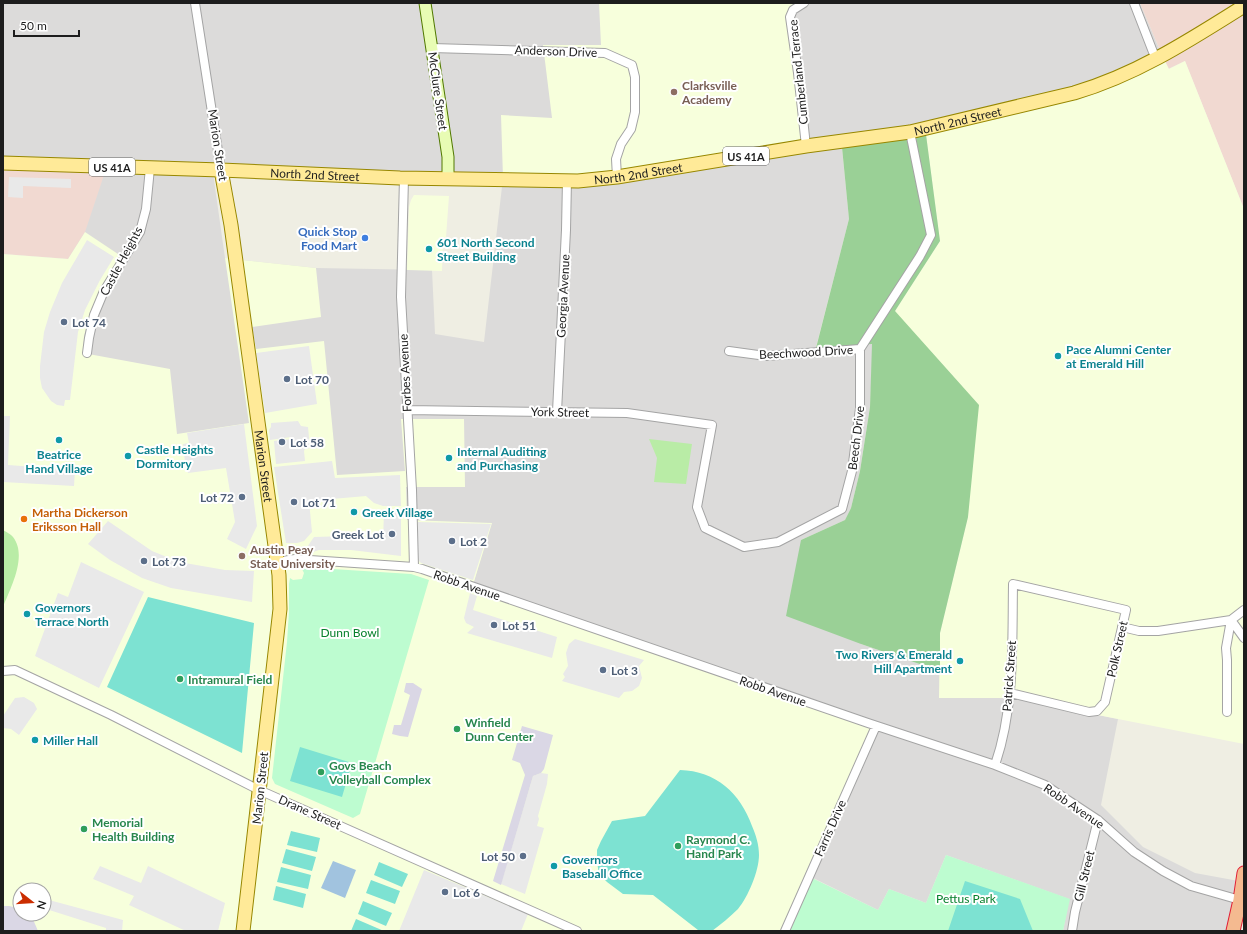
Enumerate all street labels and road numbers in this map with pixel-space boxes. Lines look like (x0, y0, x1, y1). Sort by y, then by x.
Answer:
street label: Cumberland Terrace (785, 19, 811, 125)
street label: Anderson Drive (514, 42, 598, 60)
street label: McClure Street (425, 51, 451, 132)
street label: North 2nd Street (912, 103, 1004, 138)
street label: Marion Street (205, 108, 231, 183)
road number: US 41A (723, 147, 769, 165)
road number: US 41A (89, 158, 135, 176)
street label: North 2nd Street (593, 159, 684, 187)
street label: North 2nd Street (270, 165, 360, 184)
street label: Castle Heights (96, 224, 146, 298)
street label: Georgia Avenue (553, 254, 573, 338)
street label: Forbes Avenue (395, 334, 415, 412)
street label: Beechwood Drive (759, 342, 853, 362)
street label: York Street (531, 404, 590, 420)
street label: Beech Drive (845, 405, 867, 471)
street label: Marion Street (252, 429, 276, 503)
street label: Robb Avenue (432, 567, 502, 603)
street label: Polk Street (1103, 619, 1131, 679)
street label: Patrick Street (999, 639, 1019, 712)
street label: Robb Avenue (738, 673, 808, 709)
street label: Marion Street (249, 751, 271, 825)
street label: Robb Avenue (1041, 780, 1107, 832)
street label: Drane Street (276, 792, 344, 833)
street label: Farris Drive (811, 797, 849, 859)
street label: Gill Street (1070, 848, 1098, 903)

